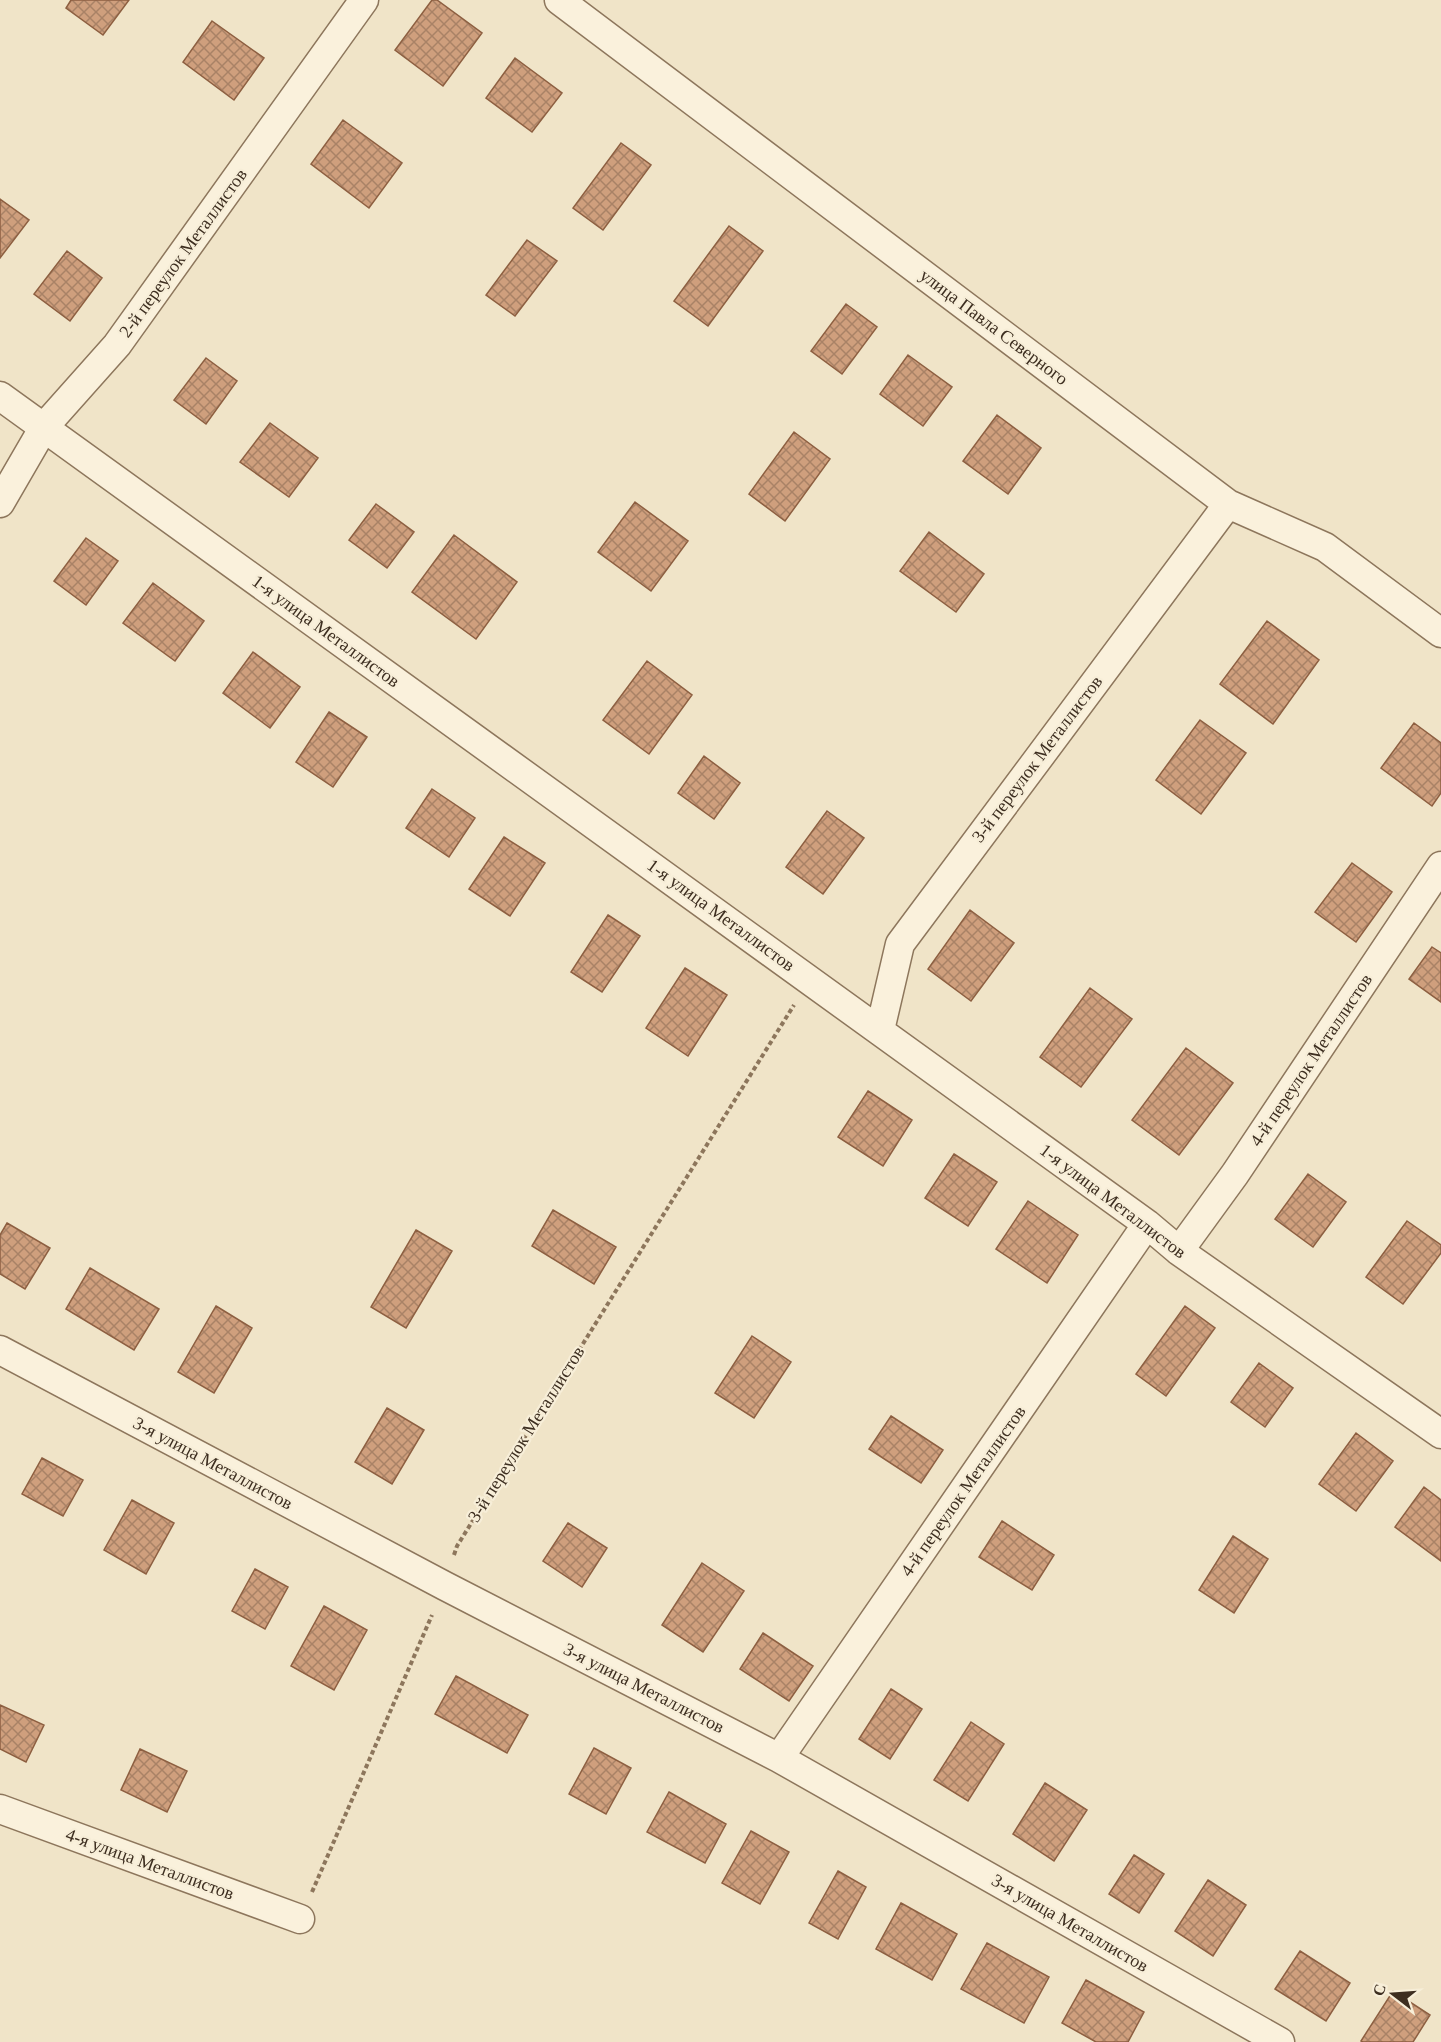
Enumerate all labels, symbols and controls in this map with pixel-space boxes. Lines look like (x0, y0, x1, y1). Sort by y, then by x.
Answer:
street label: 2-й переулок Металлистов (115, 165, 251, 341)
street label: улица Павла Северного (916, 265, 1072, 389)
street label: 1-я улица Металлистов (248, 571, 404, 691)
street label: 3-й переулок Металлистов (968, 672, 1106, 846)
street label: 1-я улица Металлистов (643, 855, 799, 975)
street label: 4-й переулок Металлистов (1246, 970, 1376, 1150)
street label: 1-я улица Металлистов (1036, 1140, 1190, 1262)
street label: 3-й переулок Металлистов (464, 1342, 588, 1526)
street label: 4-й переулок Металлистов (896, 1402, 1030, 1580)
street label: 3-я улица Металлистов (130, 1413, 296, 1513)
street label: 3-я улица Металлистов (560, 1639, 728, 1737)
street label: 4-я улица Металлистов (63, 1824, 237, 1904)
street label: 3-я улица Металлистов (988, 1870, 1152, 1976)
north arrow (1363, 1964, 1423, 2024)
text: С (1369, 1982, 1389, 1998)

